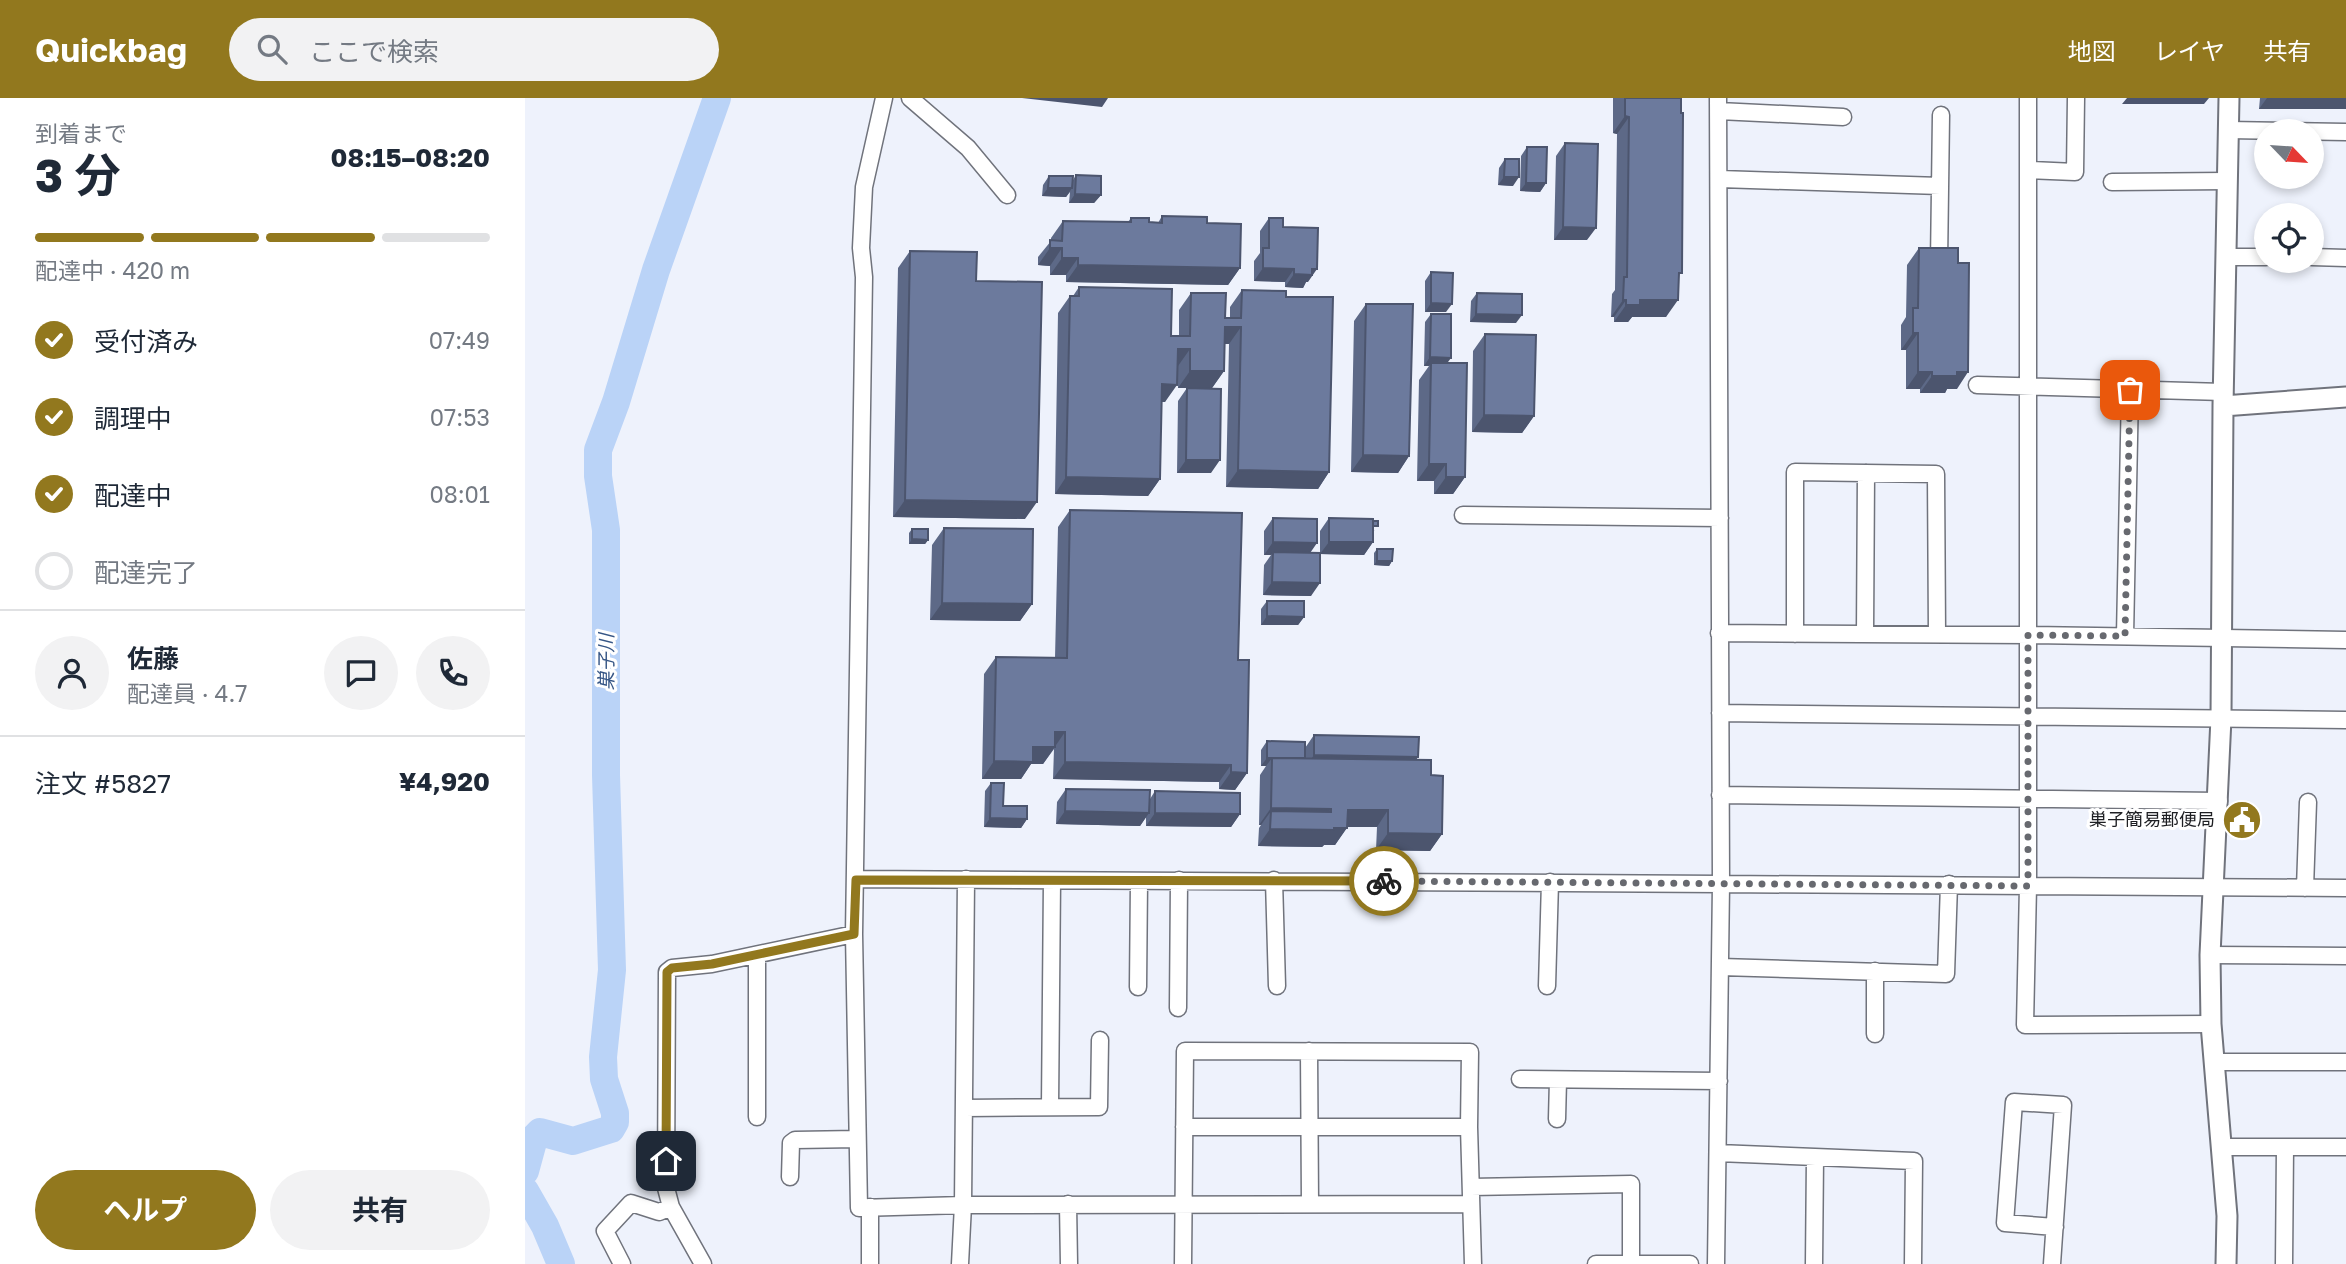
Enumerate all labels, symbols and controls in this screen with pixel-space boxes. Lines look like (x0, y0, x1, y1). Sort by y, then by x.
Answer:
search box (229, 18, 719, 81)
text: Quickbag (35, 30, 187, 69)
icon: search (253, 30, 291, 68)
text: ここで検索 (309, 36, 439, 67)
text: 地図 (2068, 36, 2116, 65)
text: レイヤ (2154, 36, 2225, 65)
text: 共有 (2263, 36, 2311, 65)
text: 到着まで (35, 119, 127, 147)
north arrow (2254, 119, 2324, 189)
map controls (2254, 119, 2324, 273)
text: 08:15–08:20 (330, 142, 490, 173)
text: 3 分 (35, 147, 121, 202)
button: locate (2254, 203, 2324, 273)
text: 配達中 · 420 m (35, 256, 190, 284)
icon: check (35, 321, 73, 359)
text: 受付済み (94, 326, 198, 357)
text: 07:49 (429, 326, 490, 354)
pin (2100, 360, 2160, 420)
icon: bag (2111, 371, 2149, 409)
icon: check (35, 398, 73, 436)
text: 調理中 (94, 403, 172, 434)
text: 07:53 (430, 403, 490, 431)
icon: check (35, 475, 73, 513)
text: 配達中 (94, 480, 172, 511)
text: 08:01 (429, 480, 490, 508)
text: 配達完了 (94, 557, 198, 588)
water label: 巣子川 (594, 632, 617, 691)
button: person (35, 636, 109, 710)
button: chat (324, 636, 398, 710)
button: phone (416, 636, 490, 710)
text: 佐藤 (127, 643, 179, 674)
text: 配達員 · 4.7 (127, 679, 248, 707)
text: ¥4,920 (399, 766, 490, 797)
text: 注文 #5827 (35, 768, 171, 799)
public building icon: 巣子簡易郵便局 (2221, 799, 2263, 841)
place label: 巣子簡易郵便局 (2089, 808, 2215, 830)
courier (1349, 846, 1419, 916)
icon: bike (1365, 862, 1403, 900)
pin (636, 1131, 696, 1191)
icon: home (647, 1142, 685, 1180)
button: ヘルプ (35, 1170, 256, 1250)
button: 共有 (270, 1170, 490, 1250)

